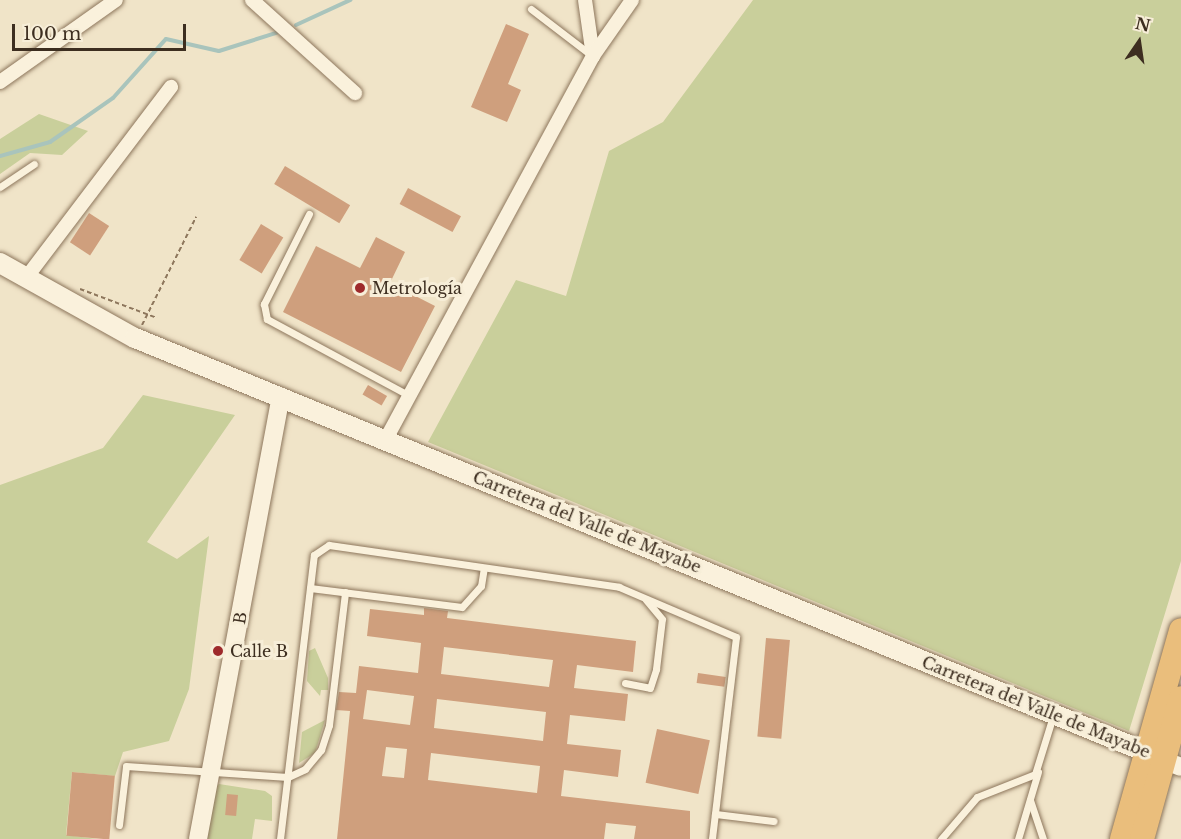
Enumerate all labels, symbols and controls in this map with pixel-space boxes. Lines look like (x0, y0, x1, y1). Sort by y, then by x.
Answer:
scale bar (15, 12, 189, 50)
north arrow (1109, 12, 1169, 72)
text: N (1133, 13, 1153, 36)
text: 100 m (23, 23, 81, 45)
place label: Metrología (372, 278, 462, 298)
marker: Metrología (353, 281, 367, 295)
street label: Carretera del Valle de Mayabe (470, 467, 704, 577)
street label: B (229, 610, 251, 626)
place label: Calle B (230, 641, 288, 661)
marker: Calle B (211, 644, 225, 658)
street label: Carretera del Valle de Mayabe (919, 652, 1153, 762)

